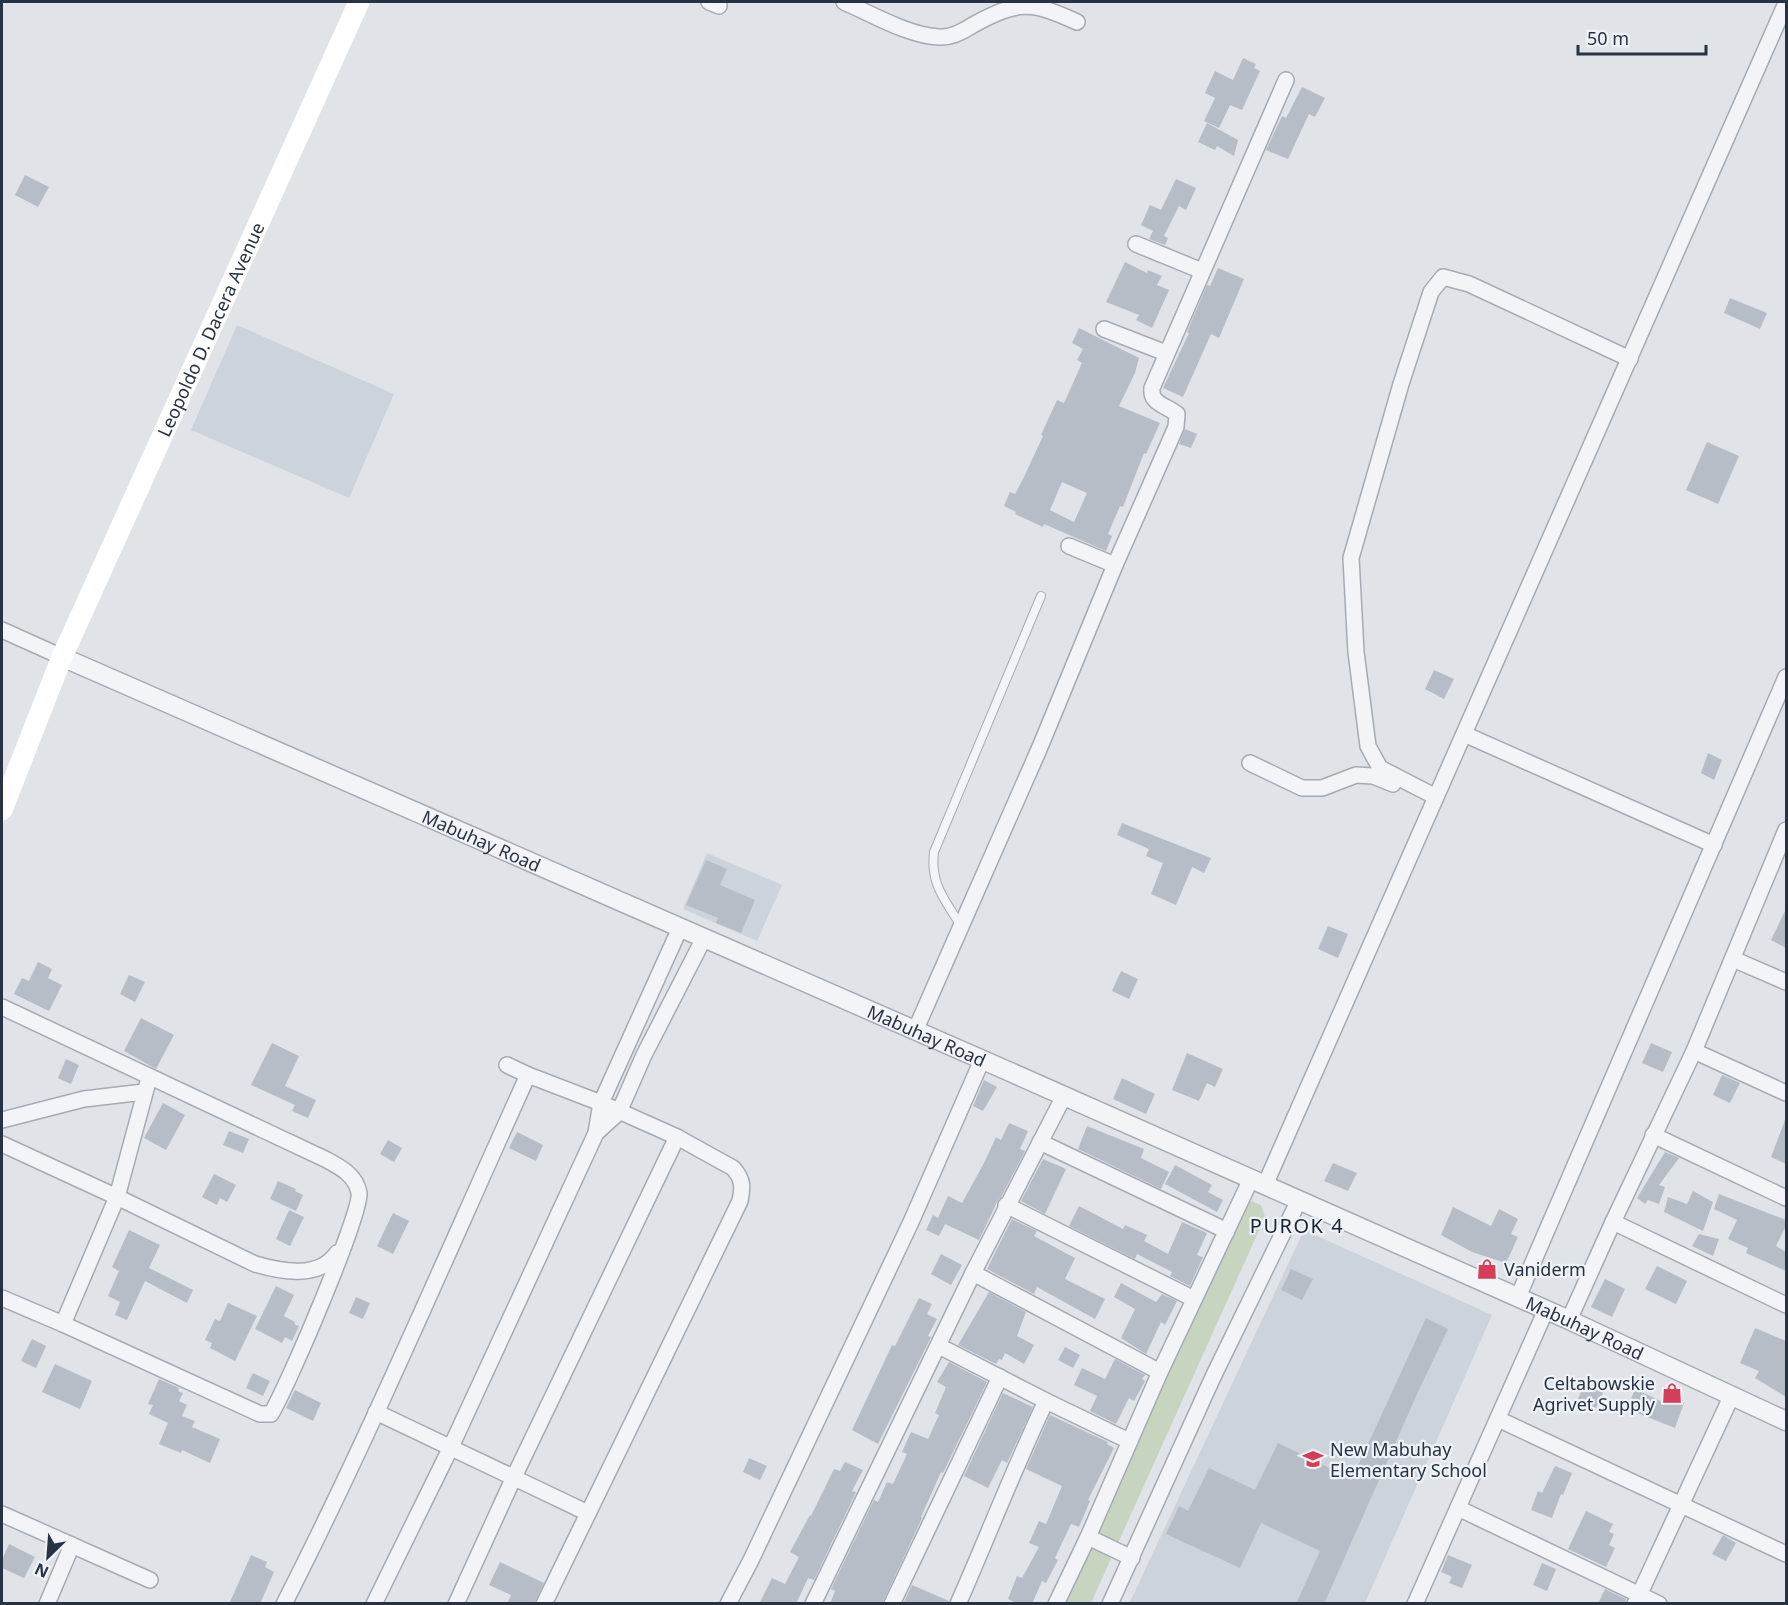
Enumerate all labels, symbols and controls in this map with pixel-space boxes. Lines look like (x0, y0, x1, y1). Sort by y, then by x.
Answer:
scale bar (1578, 18, 1706, 56)
text: 50 m (1587, 26, 1629, 50)
street label: Leopoldo D. Dacera Avenue (152, 218, 270, 440)
street label: Mabuhay Road (419, 804, 545, 877)
street label: Mabuhay Road (864, 999, 990, 1072)
district label: PUROK 4 (1250, 1212, 1344, 1239)
shop icon: Vaniderm (1475, 1257, 1499, 1281)
place label: Vaniderm (1504, 1257, 1586, 1281)
street label: Mabuhay Road (1522, 1290, 1648, 1365)
place label: Celtabowskie Agrivet Supply (1533, 1371, 1656, 1416)
shop icon: Celtabowskie Agrivet Supply (1660, 1381, 1684, 1405)
place label: New Mabuhay Elementary School (1330, 1437, 1487, 1482)
school or university icon: New Mabuhay Elementary School (1301, 1447, 1325, 1471)
north arrow (18, 1527, 78, 1587)
text: N (31, 1558, 52, 1583)

